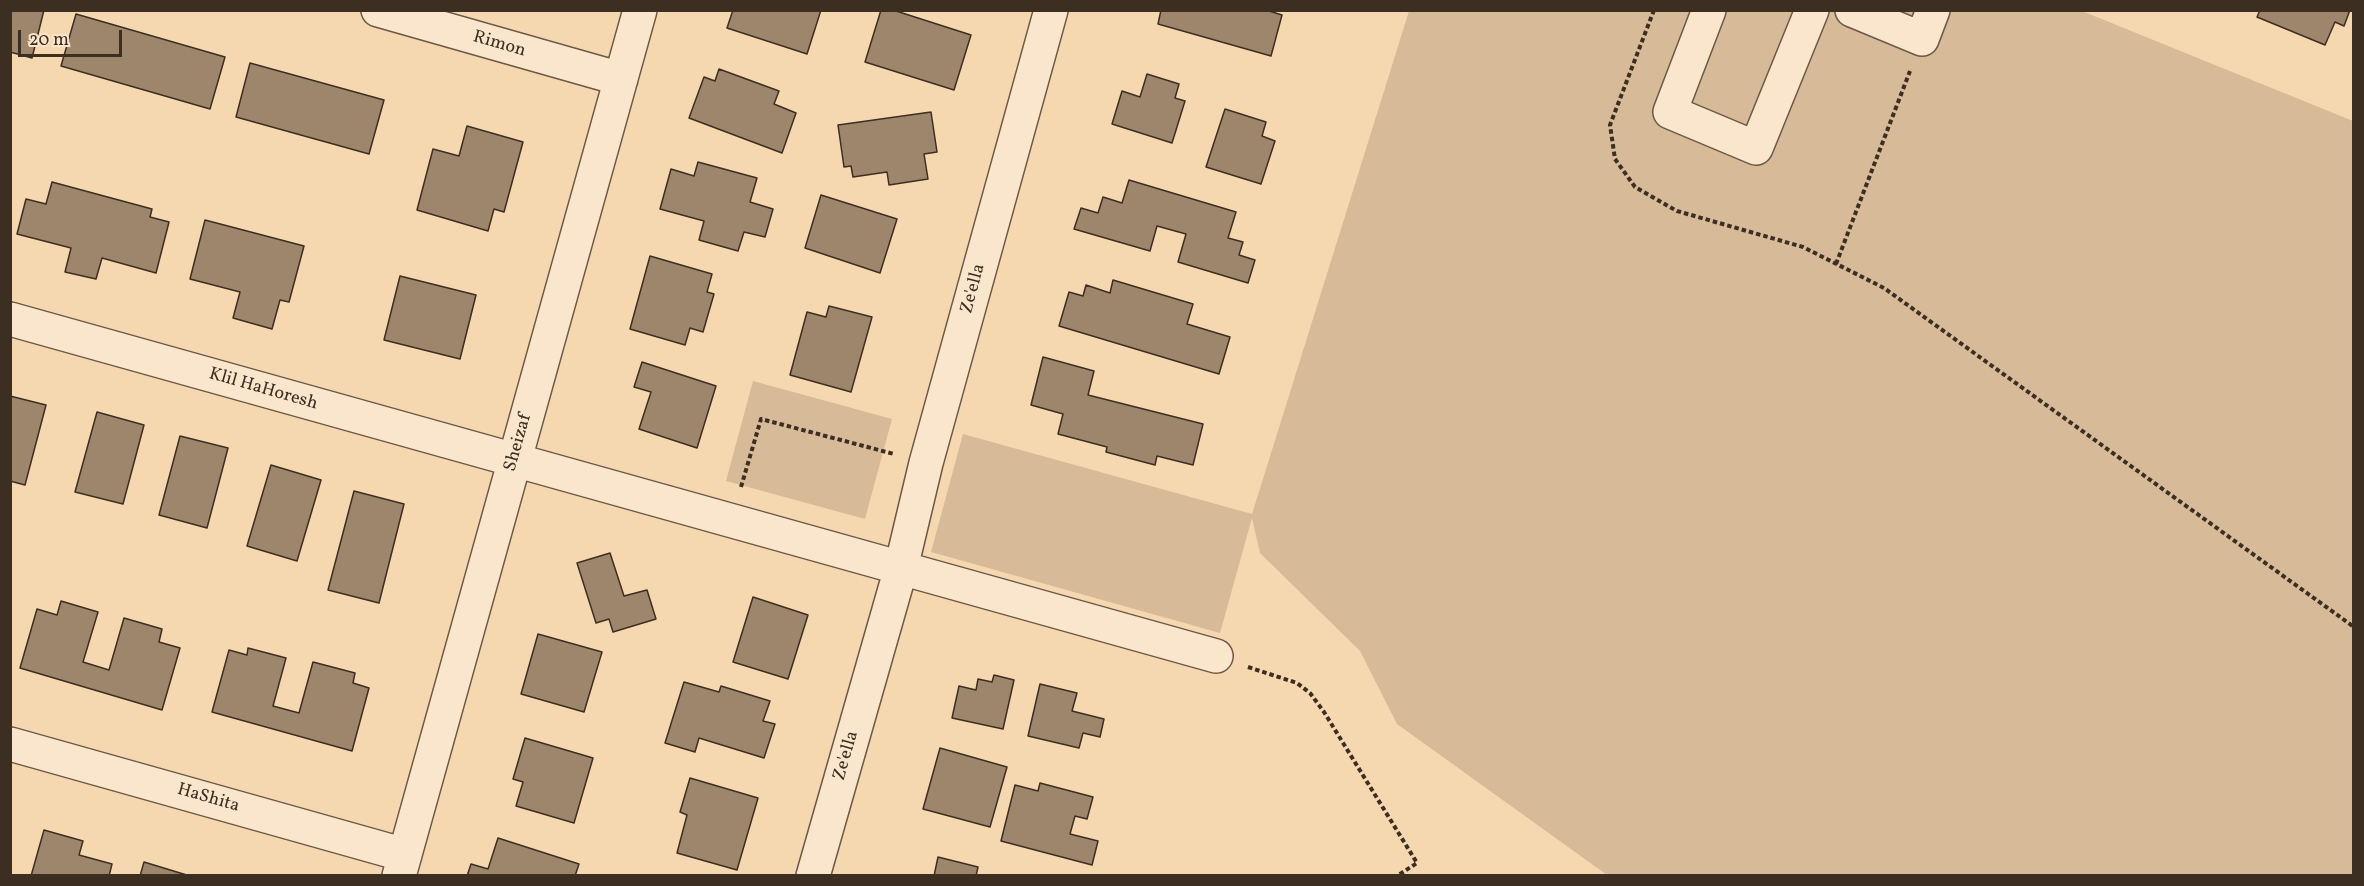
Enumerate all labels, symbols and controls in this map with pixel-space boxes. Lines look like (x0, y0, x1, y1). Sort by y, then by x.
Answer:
scale bar (21, 18, 124, 56)
street label: Rimon (470, 27, 528, 63)
text: 20 m (29, 28, 69, 53)
street label: Ze'ella (957, 262, 991, 316)
street label: Klil HaHoresh (206, 364, 320, 416)
street label: Sheizaf (501, 412, 537, 474)
street label: Ze'ella (830, 729, 864, 783)
street label: HaShita (174, 780, 242, 818)

